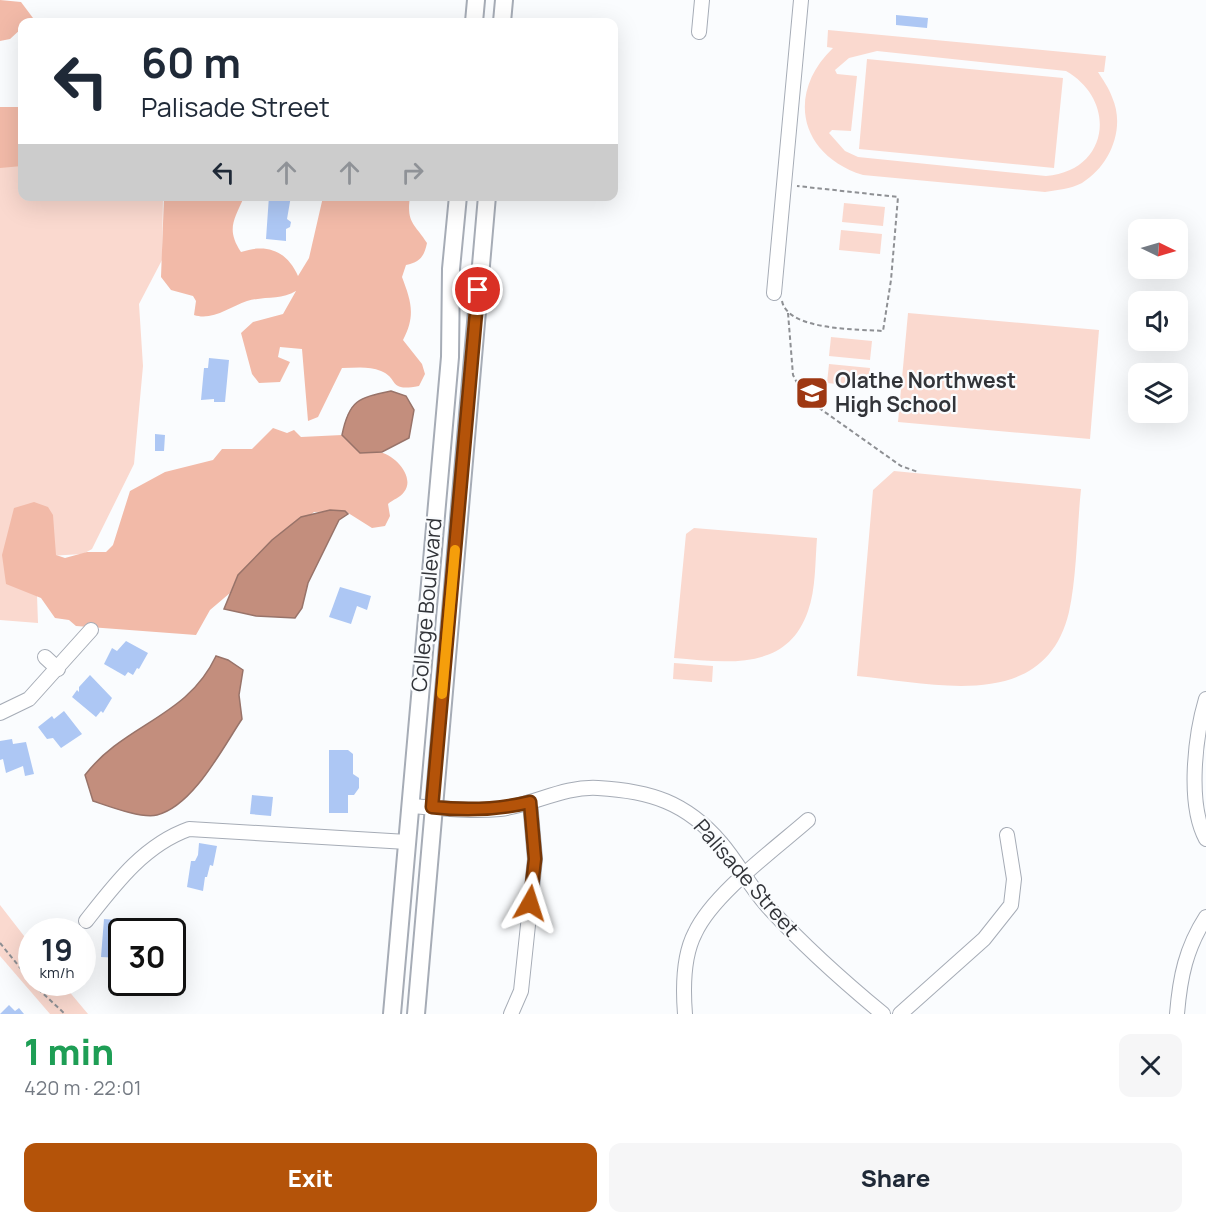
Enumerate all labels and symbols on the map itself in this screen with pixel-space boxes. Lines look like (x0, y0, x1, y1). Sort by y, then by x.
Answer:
north arrow (1128, 219, 1188, 279)
pin (452, 264, 503, 315)
place label: Olathe Northwest High School (835, 366, 1016, 418)
school or university icon: Olathe Northwest High School (794, 375, 830, 411)
street label: College Boulevard (404, 517, 448, 693)
street label: Palisade Street (688, 813, 806, 942)
position arrow (498, 871, 562, 935)
speed limit sign: 30 (108, 918, 186, 996)

